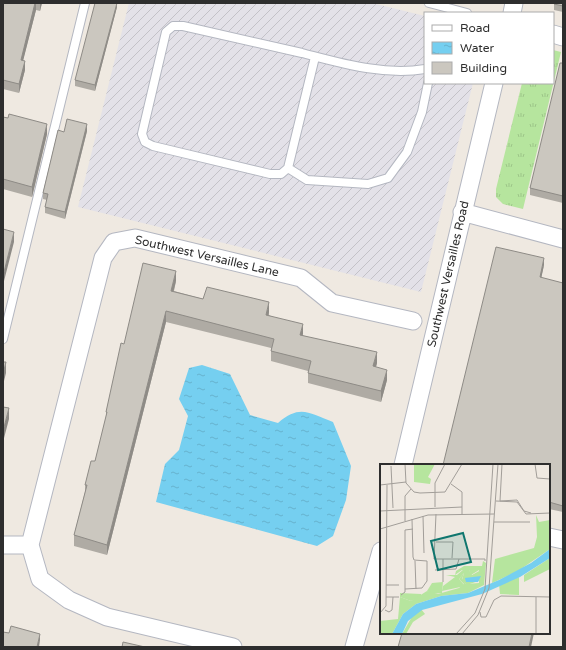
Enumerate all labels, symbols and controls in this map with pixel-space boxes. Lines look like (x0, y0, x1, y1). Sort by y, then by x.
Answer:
legend (424, 12, 554, 84)
text: Road (460, 21, 490, 35)
text: Water (460, 41, 495, 55)
text: Building (460, 61, 507, 75)
street label: Southwest Versailles Road (424, 199, 472, 349)
street label: Southwest Versailles Lane (134, 233, 281, 279)
inset map (380, 464, 550, 634)

